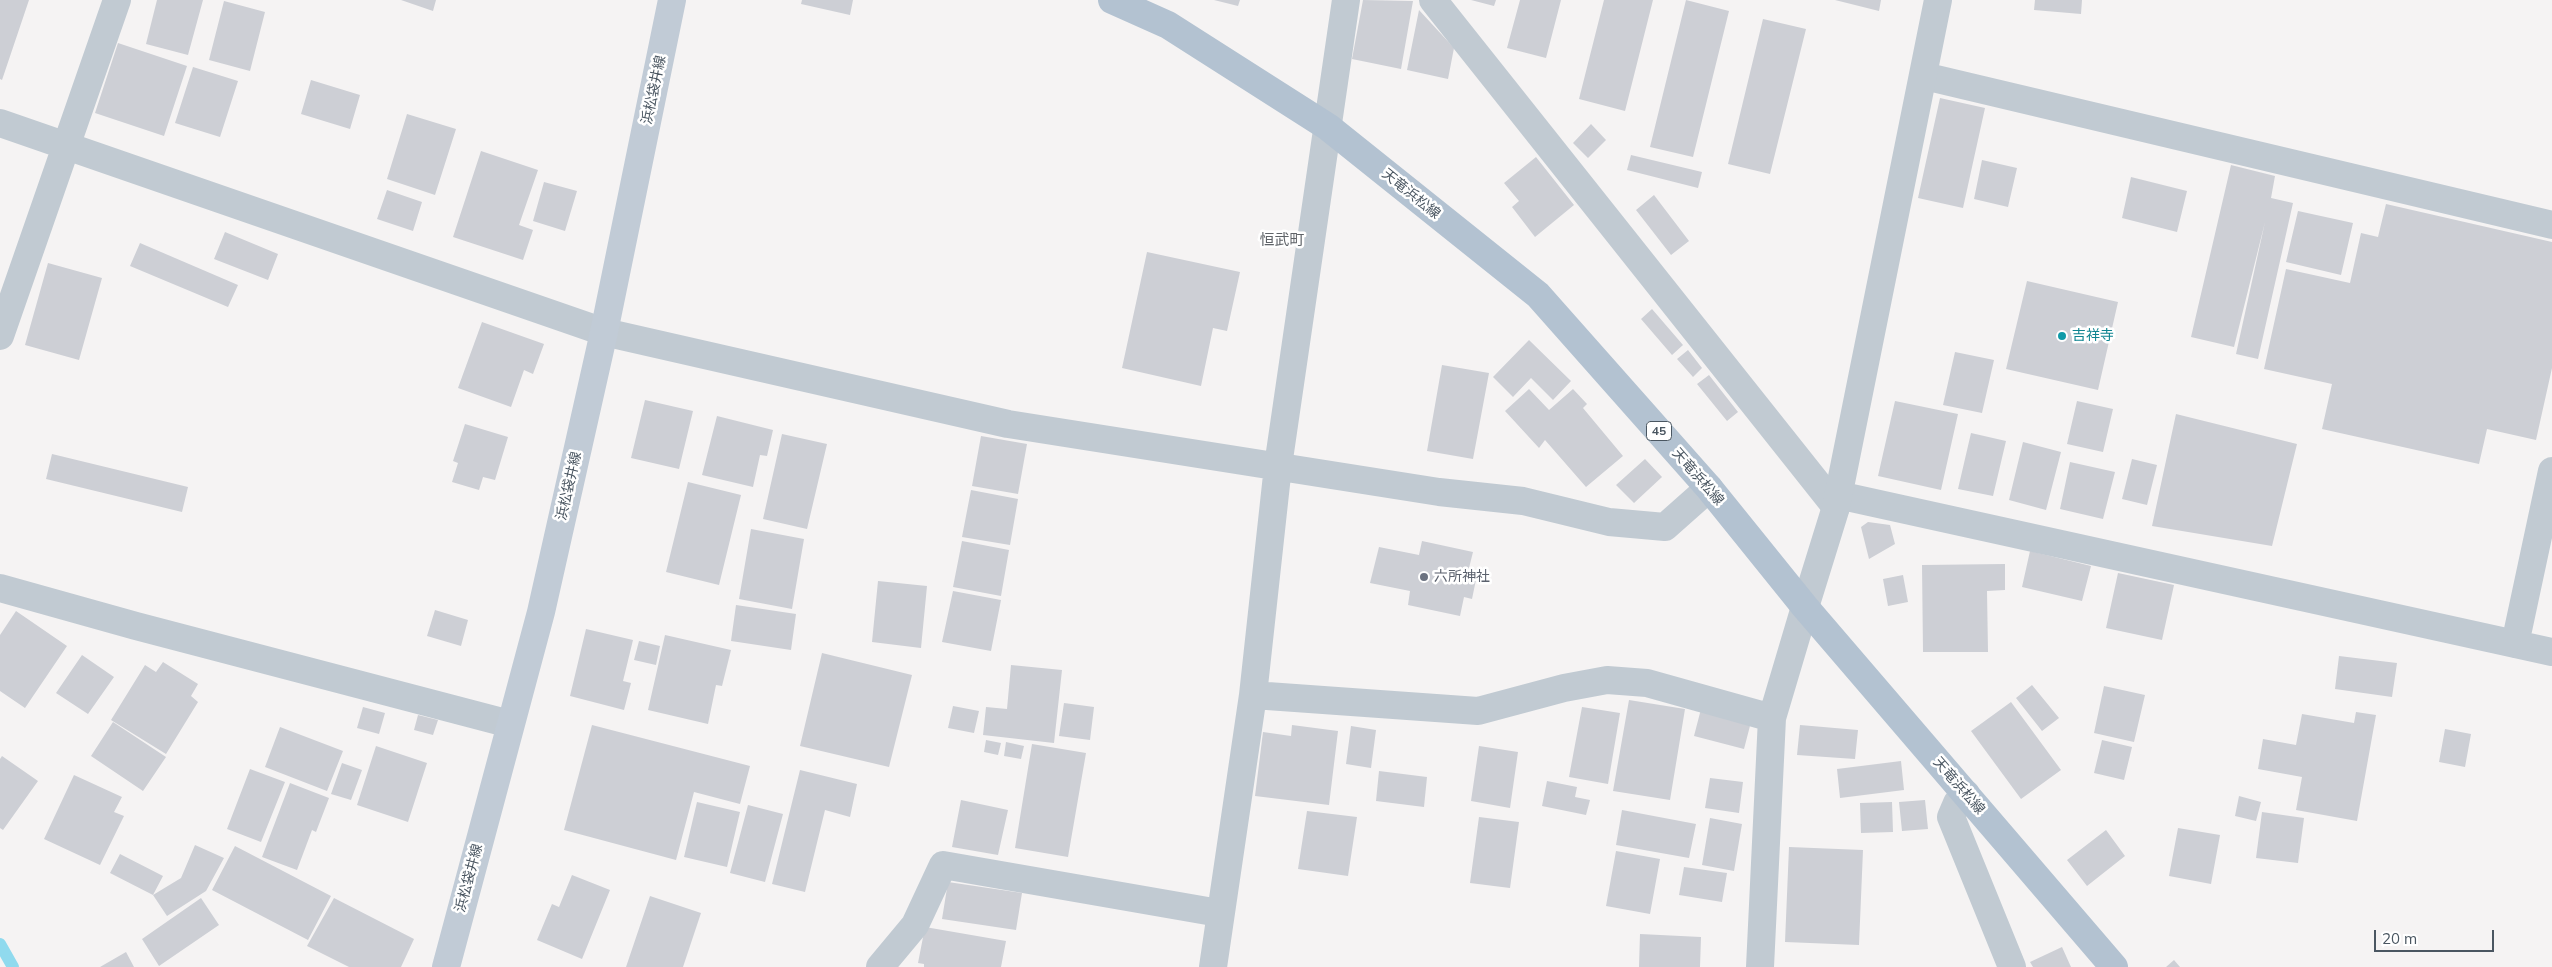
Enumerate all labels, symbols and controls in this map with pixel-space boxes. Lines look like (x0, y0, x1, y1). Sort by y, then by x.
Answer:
street label: 浜松袋井線 (639, 54, 669, 126)
street label: 天竜浜松線 (1379, 165, 1443, 223)
district label: 恒武町 (1260, 231, 1304, 249)
place label: 吉祥寺 (2072, 328, 2114, 344)
marker: 吉祥寺 (2056, 330, 2068, 342)
road number: 45 (1646, 422, 1672, 441)
street label: 天竜浜松線 (1669, 445, 1727, 509)
street label: 浜松袋井線 (553, 450, 585, 522)
place label: 六所神社 (1434, 569, 1490, 585)
marker: 六所神社 (1418, 571, 1430, 583)
street label: 天竜浜松線 (1930, 754, 1988, 818)
street label: 浜松袋井線 (452, 842, 486, 914)
scale bar (2377, 920, 2497, 952)
text: 20 m (2382, 929, 2417, 948)

